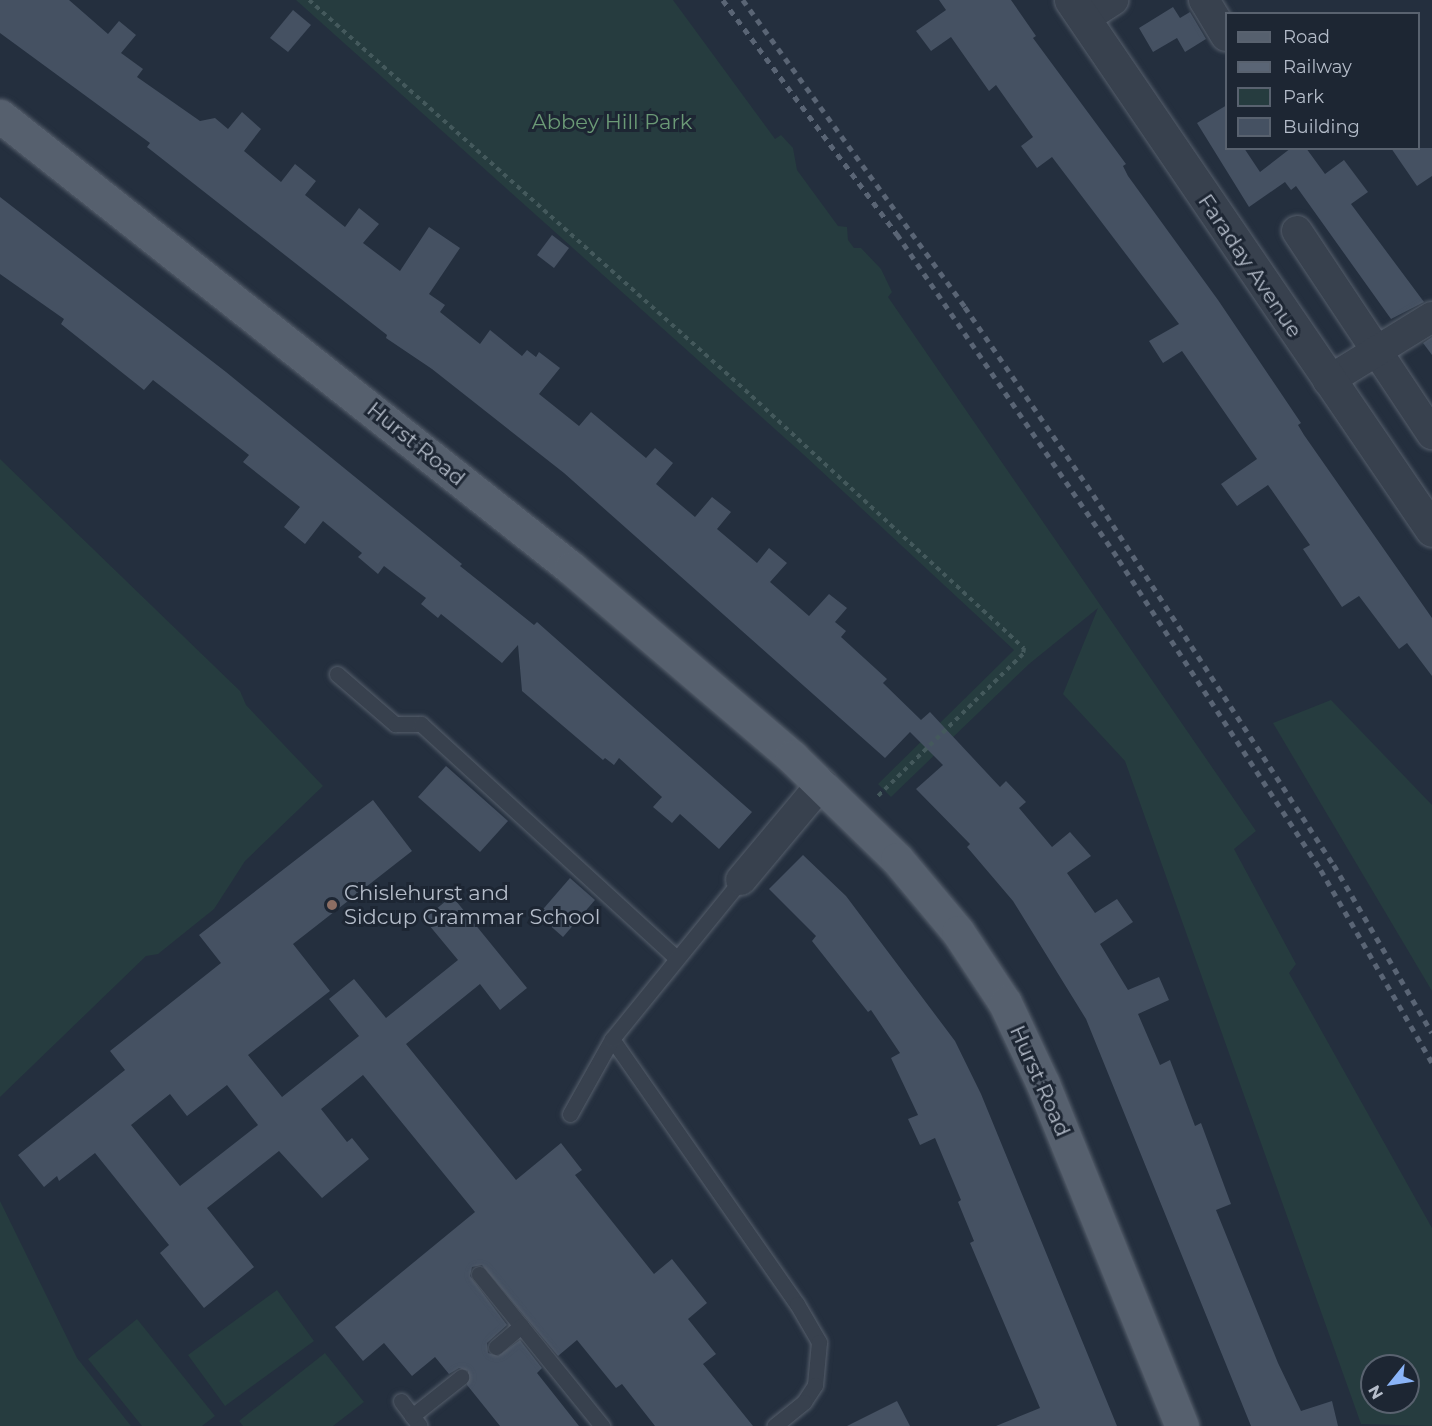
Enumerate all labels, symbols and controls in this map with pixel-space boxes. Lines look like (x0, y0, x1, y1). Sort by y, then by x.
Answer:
legend (1225, 12, 1420, 150)
text: Road (1283, 26, 1330, 48)
text: Railway (1283, 56, 1352, 78)
text: Park (1283, 86, 1324, 108)
park label: Abbey Hill Park (532, 109, 692, 135)
text: Building (1283, 116, 1360, 138)
street label: Faraday Avenue (1193, 189, 1307, 343)
street label: Hurst Road (362, 397, 470, 491)
place label: Chislehurst and Sidcup Grammar School (344, 880, 600, 930)
marker: Chislehurst and Sidcup Grammar School (325, 898, 339, 912)
street label: Hurst Road (1004, 1022, 1076, 1140)
north arrow (1360, 1354, 1420, 1414)
text: N (1364, 1382, 1387, 1403)

